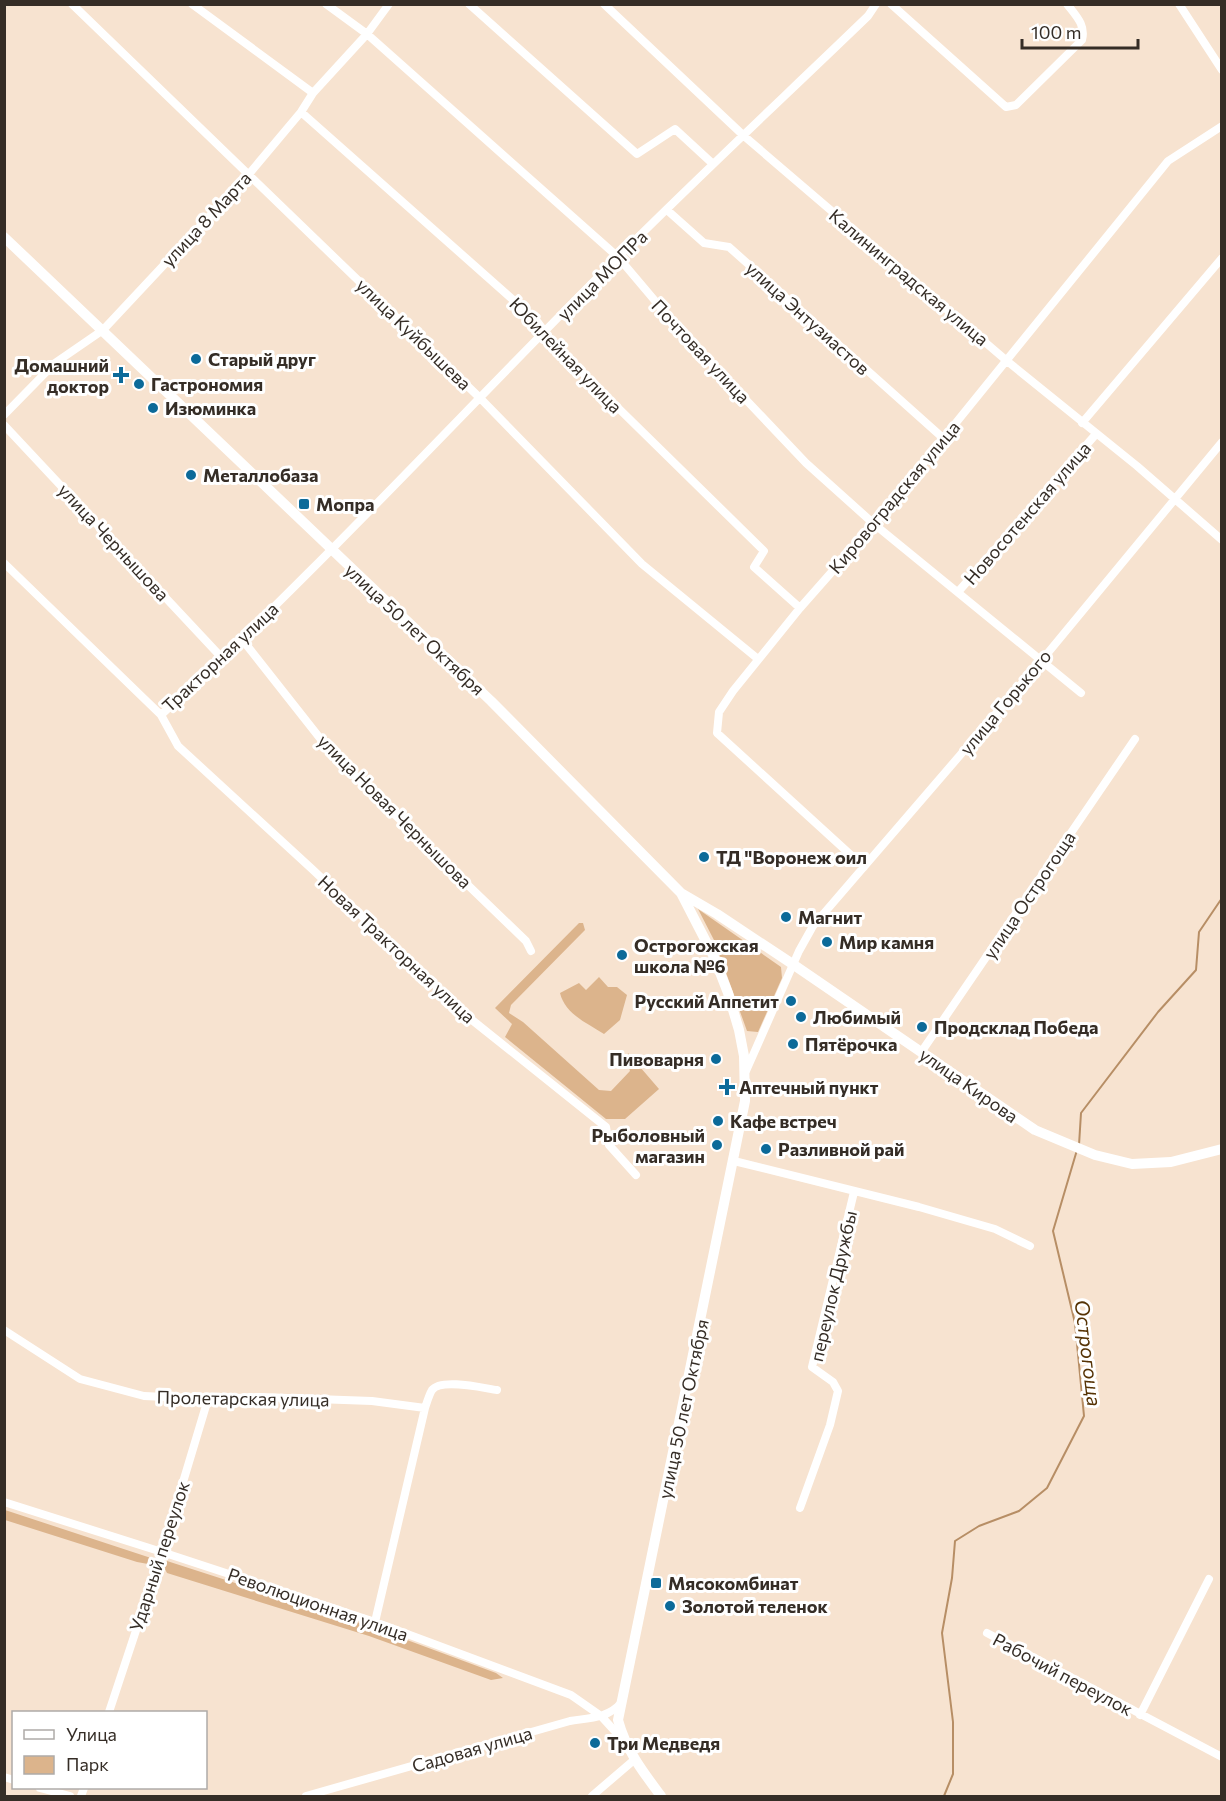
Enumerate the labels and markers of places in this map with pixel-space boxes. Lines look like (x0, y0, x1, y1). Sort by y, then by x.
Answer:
place label: Старый друг (208, 348, 316, 370)
marker: Старый друг (189, 352, 203, 366)
place label: Домашний доктор (15, 354, 109, 397)
marker: Домашний доктор (114, 368, 128, 382)
place label: Гастрономия (151, 373, 263, 395)
marker: Гастрономия (132, 377, 146, 391)
place label: Изюминка (165, 397, 256, 419)
marker: Изюминка (146, 401, 160, 415)
place label: Металлобаза (203, 464, 318, 486)
marker: Металлобаза (184, 468, 198, 482)
place label: Мопра (316, 493, 374, 515)
marker: Мопра (297, 497, 311, 511)
place label: ТД "Воронеж оил (716, 846, 867, 868)
marker: ТД "Воронеж оил (697, 850, 711, 864)
place label: Магнит (798, 906, 862, 928)
marker: Магнит (779, 910, 793, 924)
place label: Мир камня (839, 931, 934, 953)
place label: Острогожская школа №6 (634, 934, 759, 977)
marker: Мир камня (820, 935, 834, 949)
marker: Острогожская школа №6 (615, 948, 629, 962)
place label: Русский Аппетит (635, 990, 779, 1012)
marker: Русский Аппетит (784, 994, 798, 1008)
place label: Любимый (813, 1006, 901, 1028)
marker: Любимый (794, 1010, 808, 1024)
place label: Продсклад Победа (934, 1016, 1098, 1038)
marker: Продсклад Победа (915, 1020, 929, 1034)
place label: Пятёрочка (805, 1033, 897, 1055)
marker: Пятёрочка (786, 1037, 800, 1051)
place label: Пивоварня (609, 1048, 704, 1070)
marker: Пивоварня (709, 1052, 723, 1066)
place label: Аптечный пункт (739, 1076, 879, 1098)
marker: Аптечный пункт (720, 1080, 734, 1094)
place label: Кафе встреч (730, 1110, 837, 1132)
marker: Кафе встреч (711, 1114, 725, 1128)
place label: Рыболовный магазин (591, 1124, 705, 1167)
marker: Рыболовный магазин (710, 1138, 724, 1152)
place label: Разливной рай (778, 1138, 905, 1160)
marker: Разливной рай (759, 1142, 773, 1156)
place label: Мясокомбинат (668, 1572, 799, 1594)
marker: Мясокомбинат (649, 1576, 663, 1590)
place label: Золотой теленок (682, 1595, 828, 1617)
marker: Золотой теленок (663, 1599, 677, 1613)
place label: Три Медведя (607, 1732, 720, 1754)
marker: Три Медведя (588, 1736, 602, 1750)

